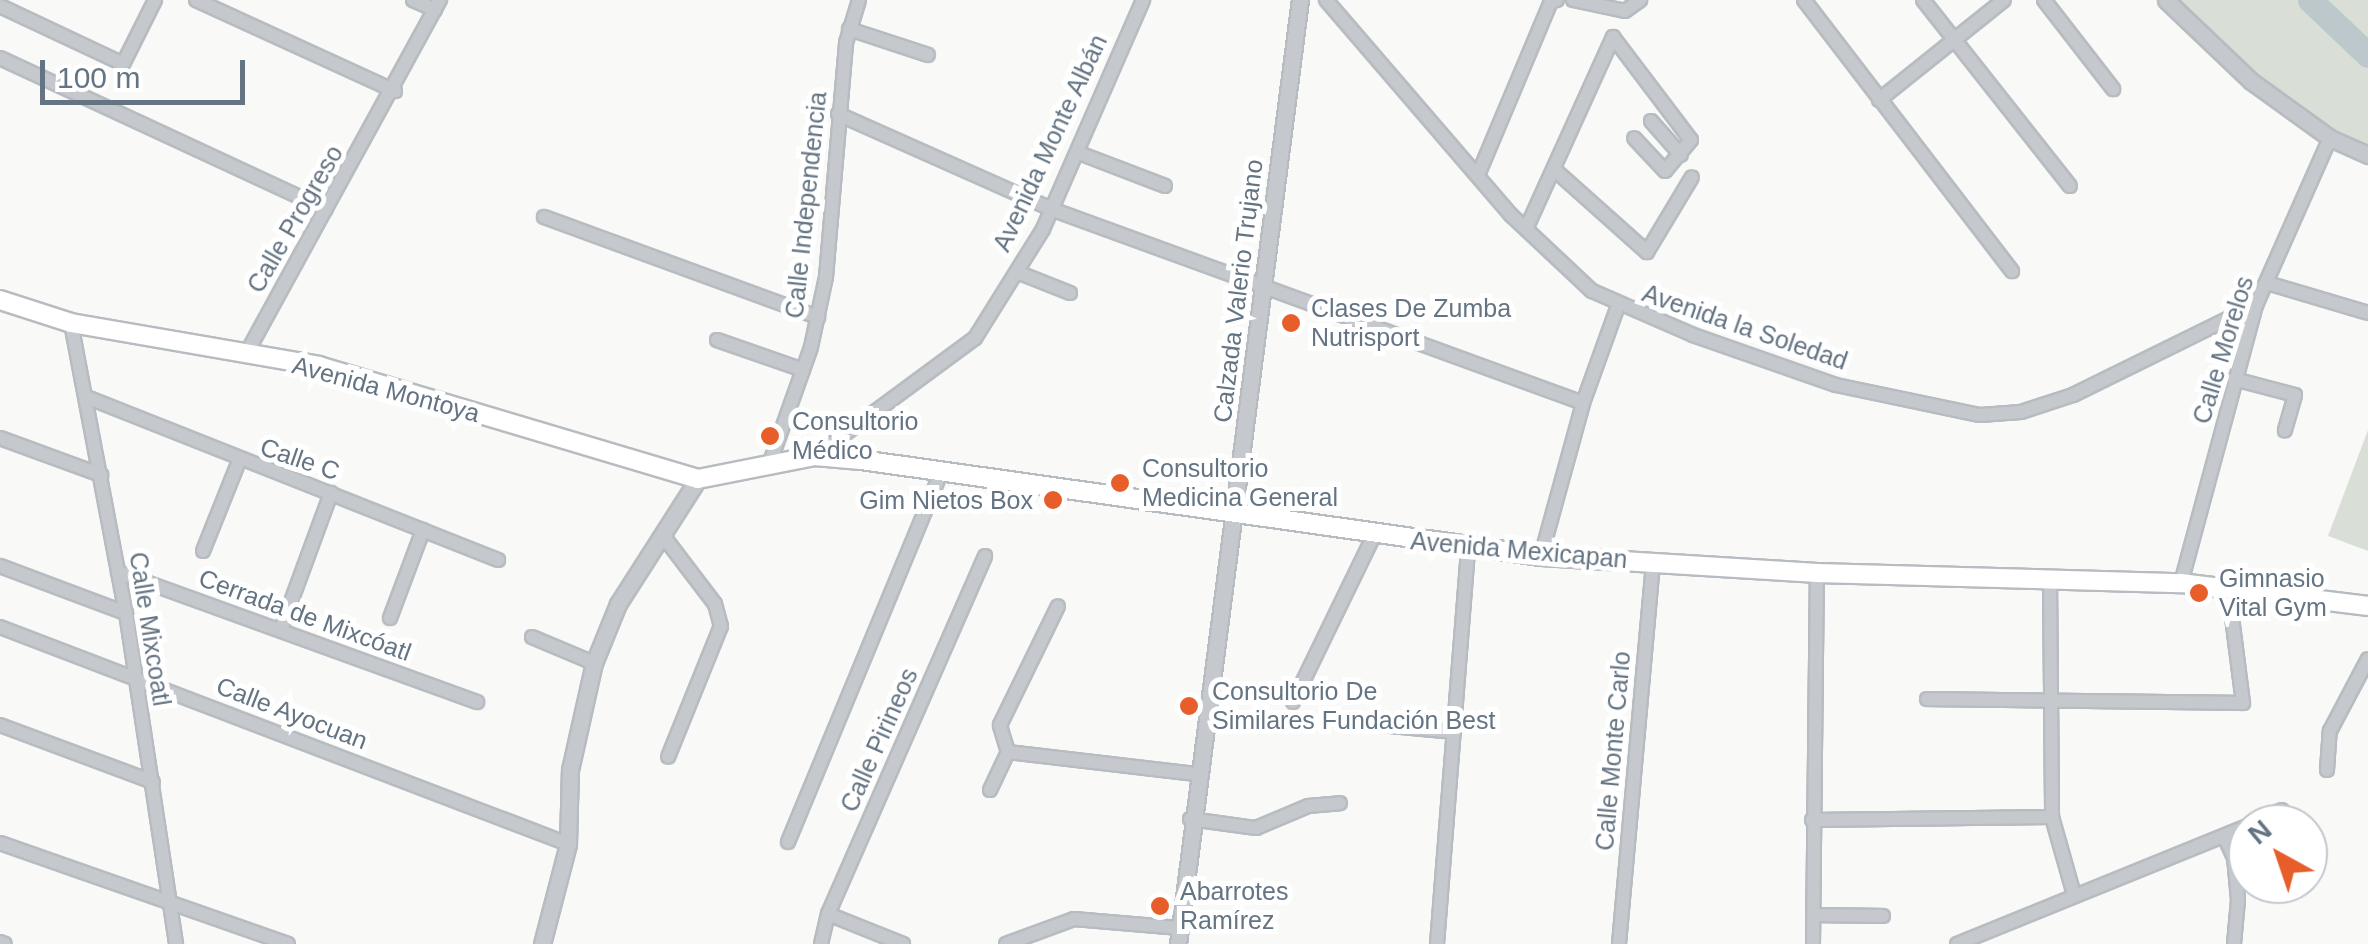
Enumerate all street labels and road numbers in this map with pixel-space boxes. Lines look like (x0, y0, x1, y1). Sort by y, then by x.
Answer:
street label: Avenida Monte Albán (986, 29, 1114, 257)
street label: Calle Independencia (779, 90, 833, 320)
street label: Calle Progreso (241, 140, 349, 298)
street label: Calzada Valerio Trujano (1207, 157, 1269, 425)
street label: Calle Morelos (2186, 273, 2260, 427)
street label: Avenida la Soledad (1638, 278, 1852, 376)
street label: Avenida Montoya (289, 350, 483, 428)
street label: Calle C (256, 431, 344, 487)
street label: Avenida Mexicapan (1409, 526, 1629, 574)
street label: Calle Mixcoatl (123, 550, 177, 708)
street label: Cerrada de Mixcóatl (195, 563, 415, 667)
street label: Calle Monte Carlo (1589, 650, 1637, 852)
street label: Calle Pirineos (834, 663, 924, 817)
street label: Calle Ayocuan (212, 670, 372, 756)

